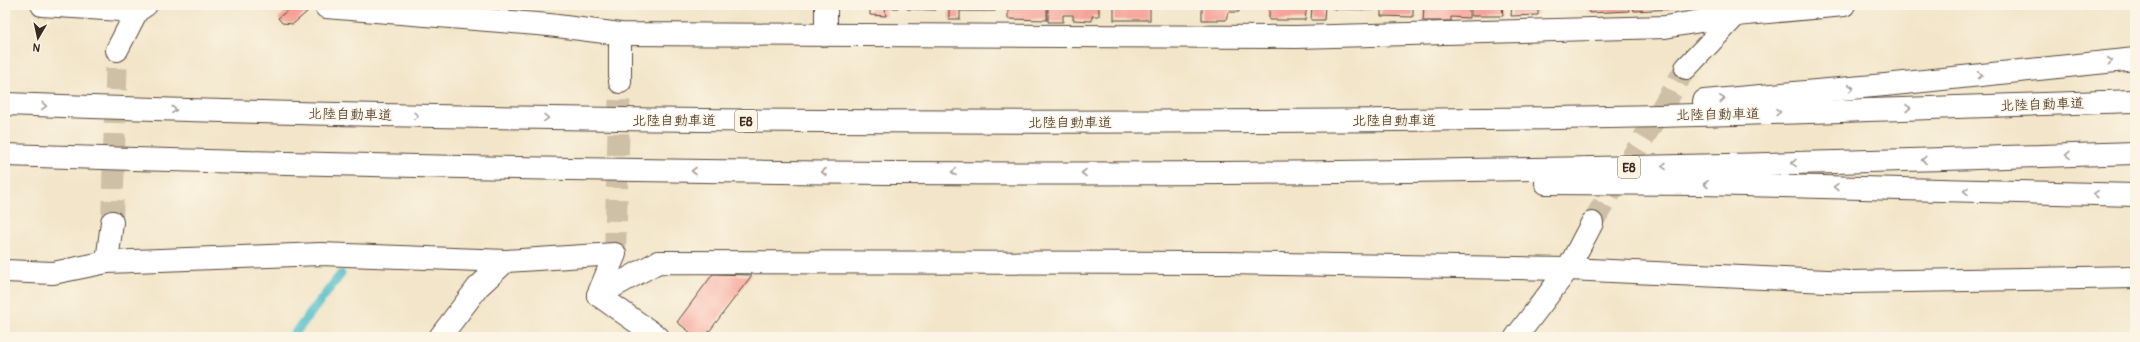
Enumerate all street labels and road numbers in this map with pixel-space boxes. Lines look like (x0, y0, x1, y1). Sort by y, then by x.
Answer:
street label: 北陸自動車道 (2000, 95, 2084, 114)
street label: 北陸自動車道 (308, 105, 392, 124)
street label: 北陸自動車道 (1676, 105, 1760, 124)
road number: E8 (735, 110, 757, 132)
street label: 北陸自動車道 (632, 112, 716, 129)
street label: 北陸自動車道 (1352, 112, 1436, 129)
street label: 北陸自動車道 (1028, 114, 1112, 131)
road number: E8 (1618, 156, 1640, 178)

